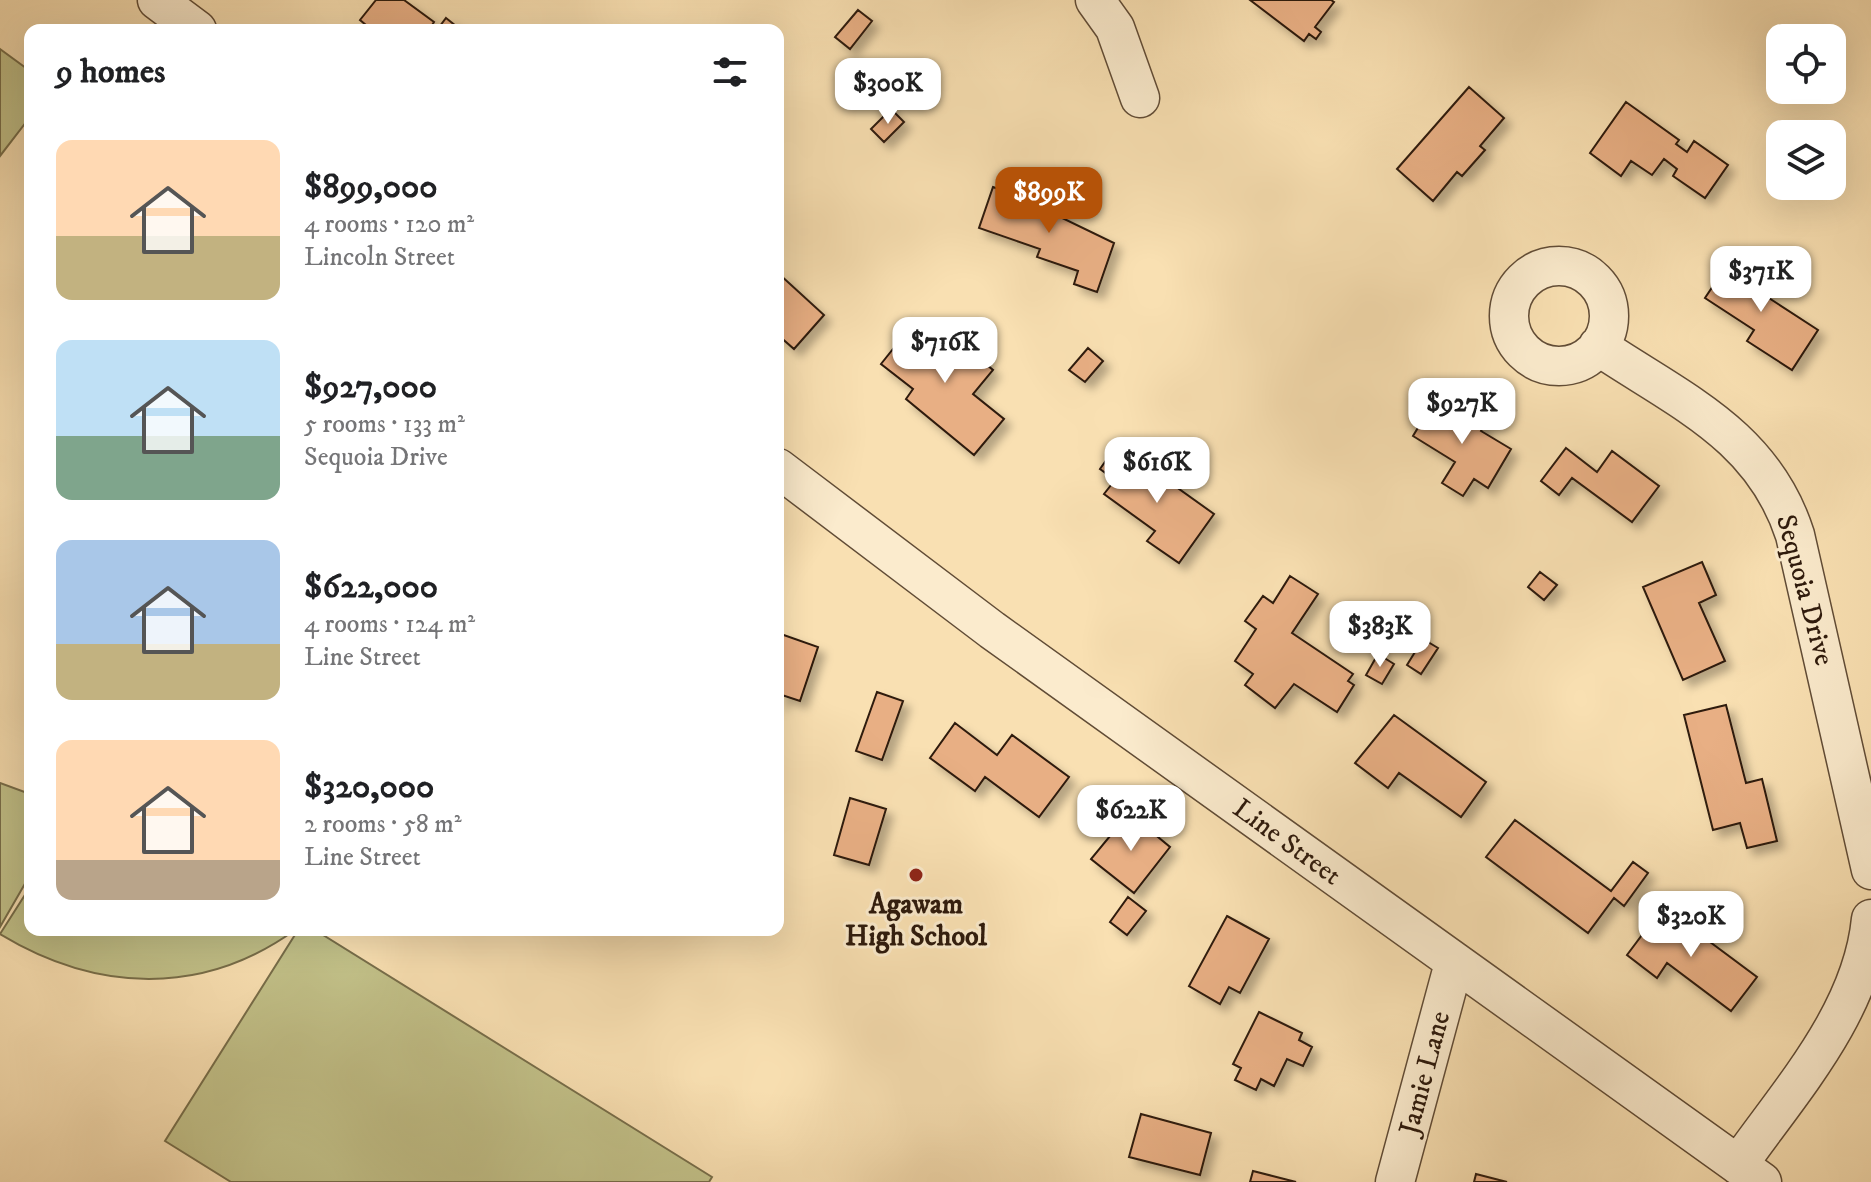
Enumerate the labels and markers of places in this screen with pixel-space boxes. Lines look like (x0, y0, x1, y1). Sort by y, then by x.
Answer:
pin: $300K (832, 58, 944, 126)
pin: $899K (993, 167, 1105, 235)
pin: $371K (1705, 246, 1817, 314)
pin: $716K (889, 317, 1001, 385)
pin: $927K (1406, 378, 1518, 446)
pin: $616K (1101, 437, 1213, 505)
pin: $383K (1324, 601, 1436, 669)
pin: $622K (1075, 785, 1187, 853)
marker: Agawam High School (907, 866, 925, 884)
place label: Agawam High School (845, 887, 988, 954)
pin: $320K (1635, 891, 1747, 959)

